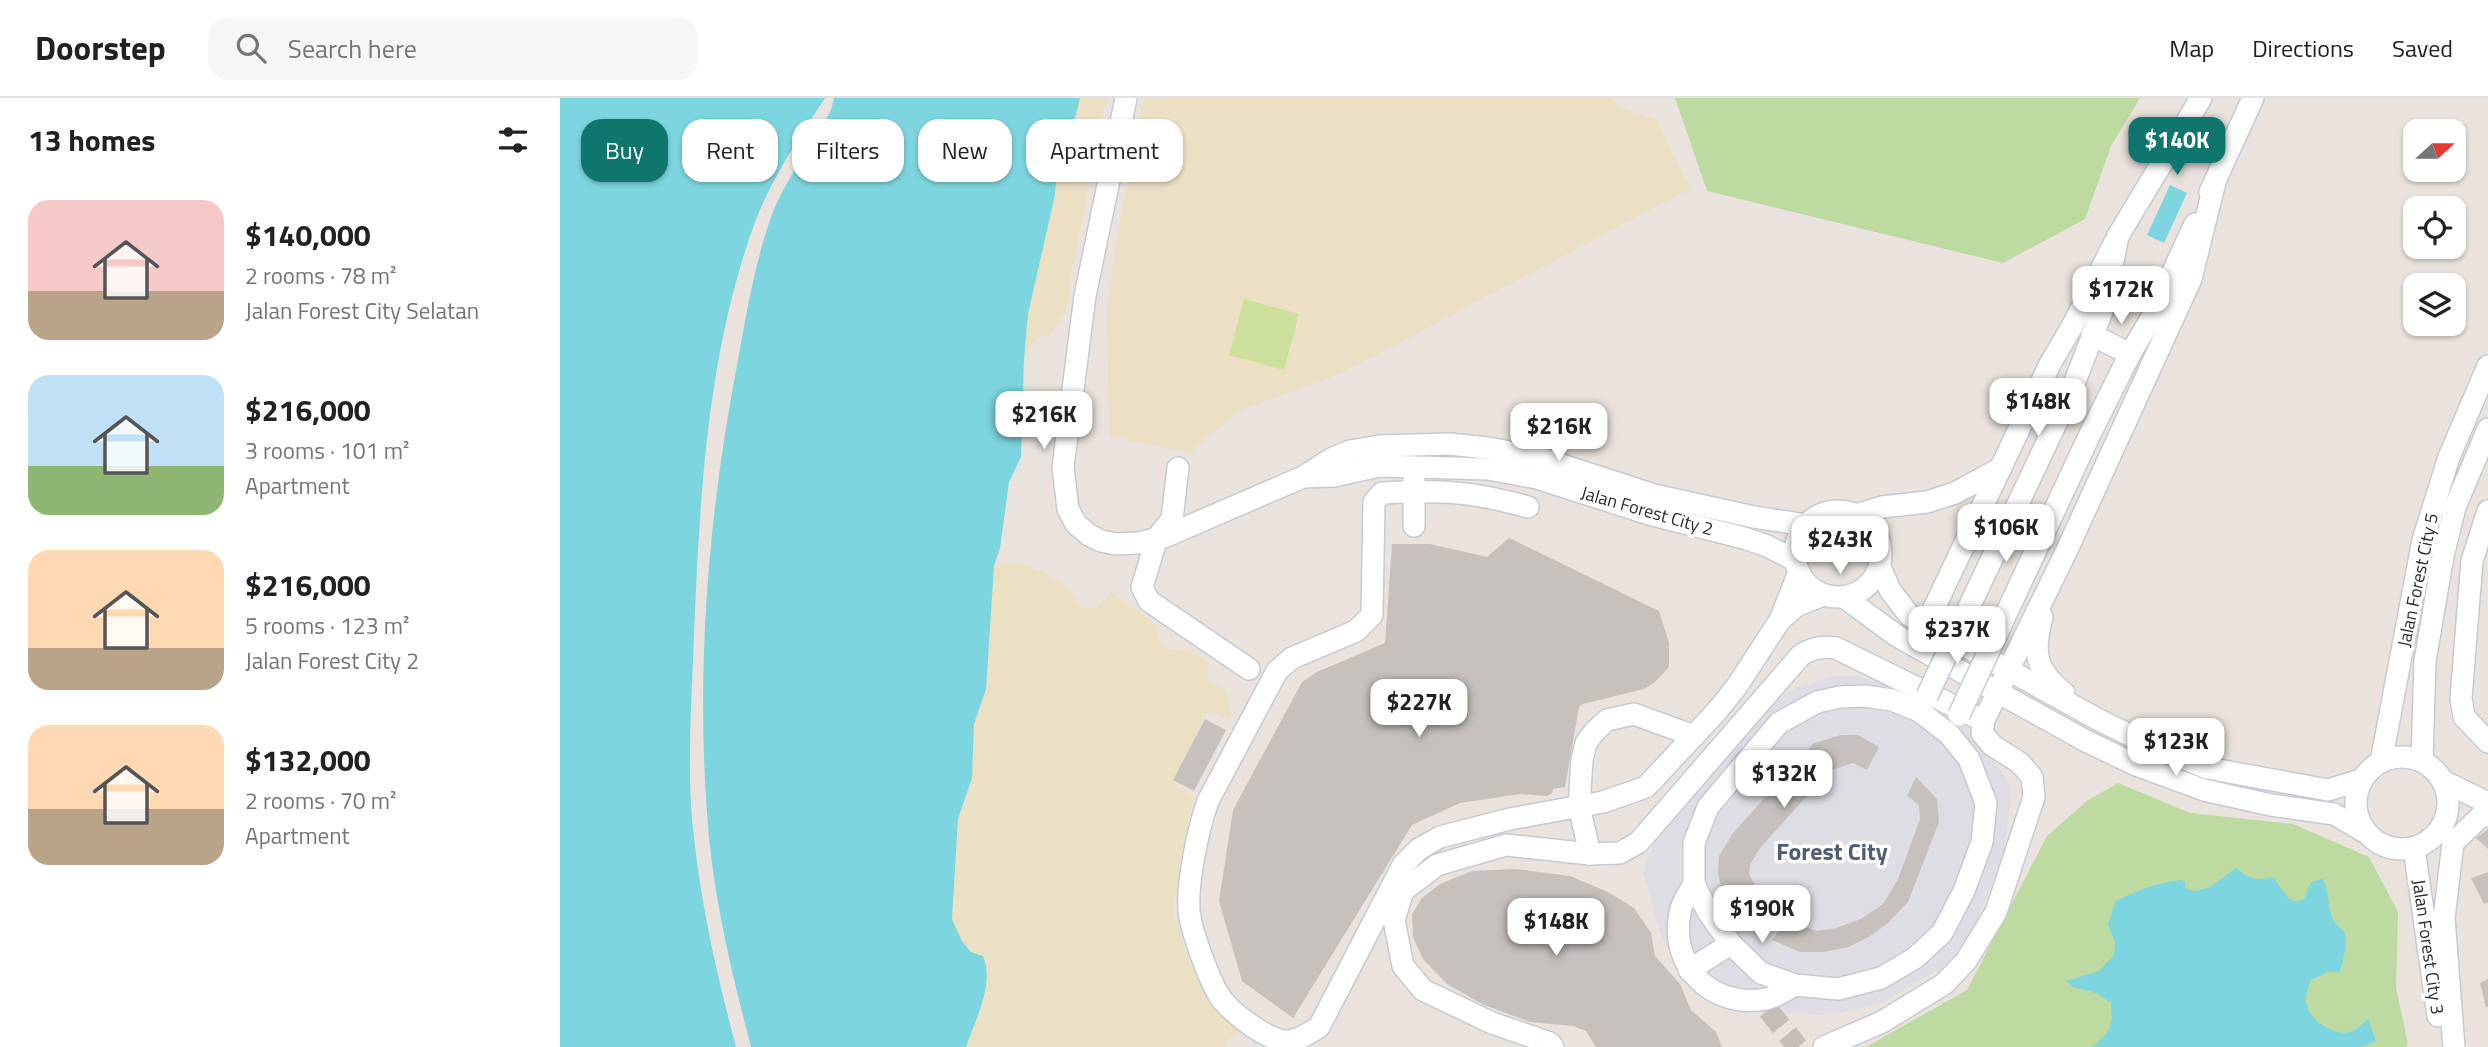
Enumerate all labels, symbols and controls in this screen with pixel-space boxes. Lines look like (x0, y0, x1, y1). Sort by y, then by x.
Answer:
search box (208, 17, 698, 80)
text: Doorstep (35, 23, 166, 73)
icon: search (232, 29, 270, 67)
text: Search here (288, 29, 417, 68)
text: Map (2169, 30, 2214, 66)
text: Directions (2252, 30, 2354, 66)
text: Saved (2392, 30, 2453, 66)
text: 13 homes (28, 117, 155, 163)
pin: $140K (2128, 118, 2226, 177)
chip: Buy (581, 119, 668, 182)
chip: Rent (682, 119, 778, 182)
chip: Filters (792, 119, 904, 182)
chip: New (918, 119, 1012, 182)
chip: Apartment (1026, 119, 1183, 182)
north arrow (2403, 119, 2466, 182)
map controls (2403, 119, 2466, 336)
icon: filters (494, 121, 532, 159)
text: $140K (2144, 122, 2210, 157)
button: locate (2403, 196, 2466, 259)
text: $140,000 (245, 212, 371, 258)
icon: home (84, 228, 168, 312)
text: 2 rooms · 78 m² (245, 258, 396, 293)
pin: $172K (2072, 266, 2170, 326)
text: $172K (2088, 271, 2154, 306)
button: layers (2403, 273, 2466, 336)
text: Jalan Forest City Selatan (245, 293, 479, 328)
pin: $148K (1989, 378, 2087, 438)
text: $148K (2005, 383, 2071, 418)
text: $216,000 (245, 387, 371, 433)
pin: $216K (995, 392, 1093, 451)
text: $216K (1011, 396, 1077, 431)
icon: home (84, 403, 168, 487)
pin: $216K (1510, 404, 1608, 463)
text: $216K (1526, 408, 1592, 443)
text: 3 rooms · 101 m² (245, 433, 409, 468)
text: Apartment (245, 468, 350, 503)
street label: Jalan Forest City 2 (1578, 479, 1716, 542)
pin: $106K (1957, 504, 2055, 564)
text: $106K (1973, 509, 2039, 544)
street label: Jalan Forest City 5 (2390, 510, 2445, 649)
pin: $243K (1791, 517, 1889, 576)
text: $243K (1807, 521, 1873, 556)
text: $216,000 (245, 562, 371, 608)
icon: home (84, 578, 168, 662)
pin: $237K (1908, 606, 2006, 666)
text: 5 rooms · 123 m² (245, 608, 409, 643)
text: $237K (1924, 611, 1990, 646)
text: Jalan Forest City 2 (245, 643, 419, 678)
pin: $227K (1370, 680, 1468, 739)
text: $227K (1386, 684, 1452, 719)
pin: $123K (2127, 718, 2225, 778)
text: $123K (2143, 723, 2209, 758)
text: $132,000 (245, 737, 371, 783)
pin: $132K (1735, 750, 1833, 810)
icon: home (84, 753, 168, 837)
text: $132K (1751, 755, 1817, 790)
text: 2 rooms · 70 m² (245, 783, 396, 818)
text: Apartment (245, 818, 350, 853)
district label: Forest City (1776, 833, 1888, 869)
street label: Jalan Forest City 3 (2406, 878, 2451, 1016)
pin: $190K (1713, 886, 1811, 945)
text: $190K (1729, 890, 1795, 925)
pin: $148K (1507, 898, 1605, 958)
text: $148K (1523, 903, 1589, 938)

